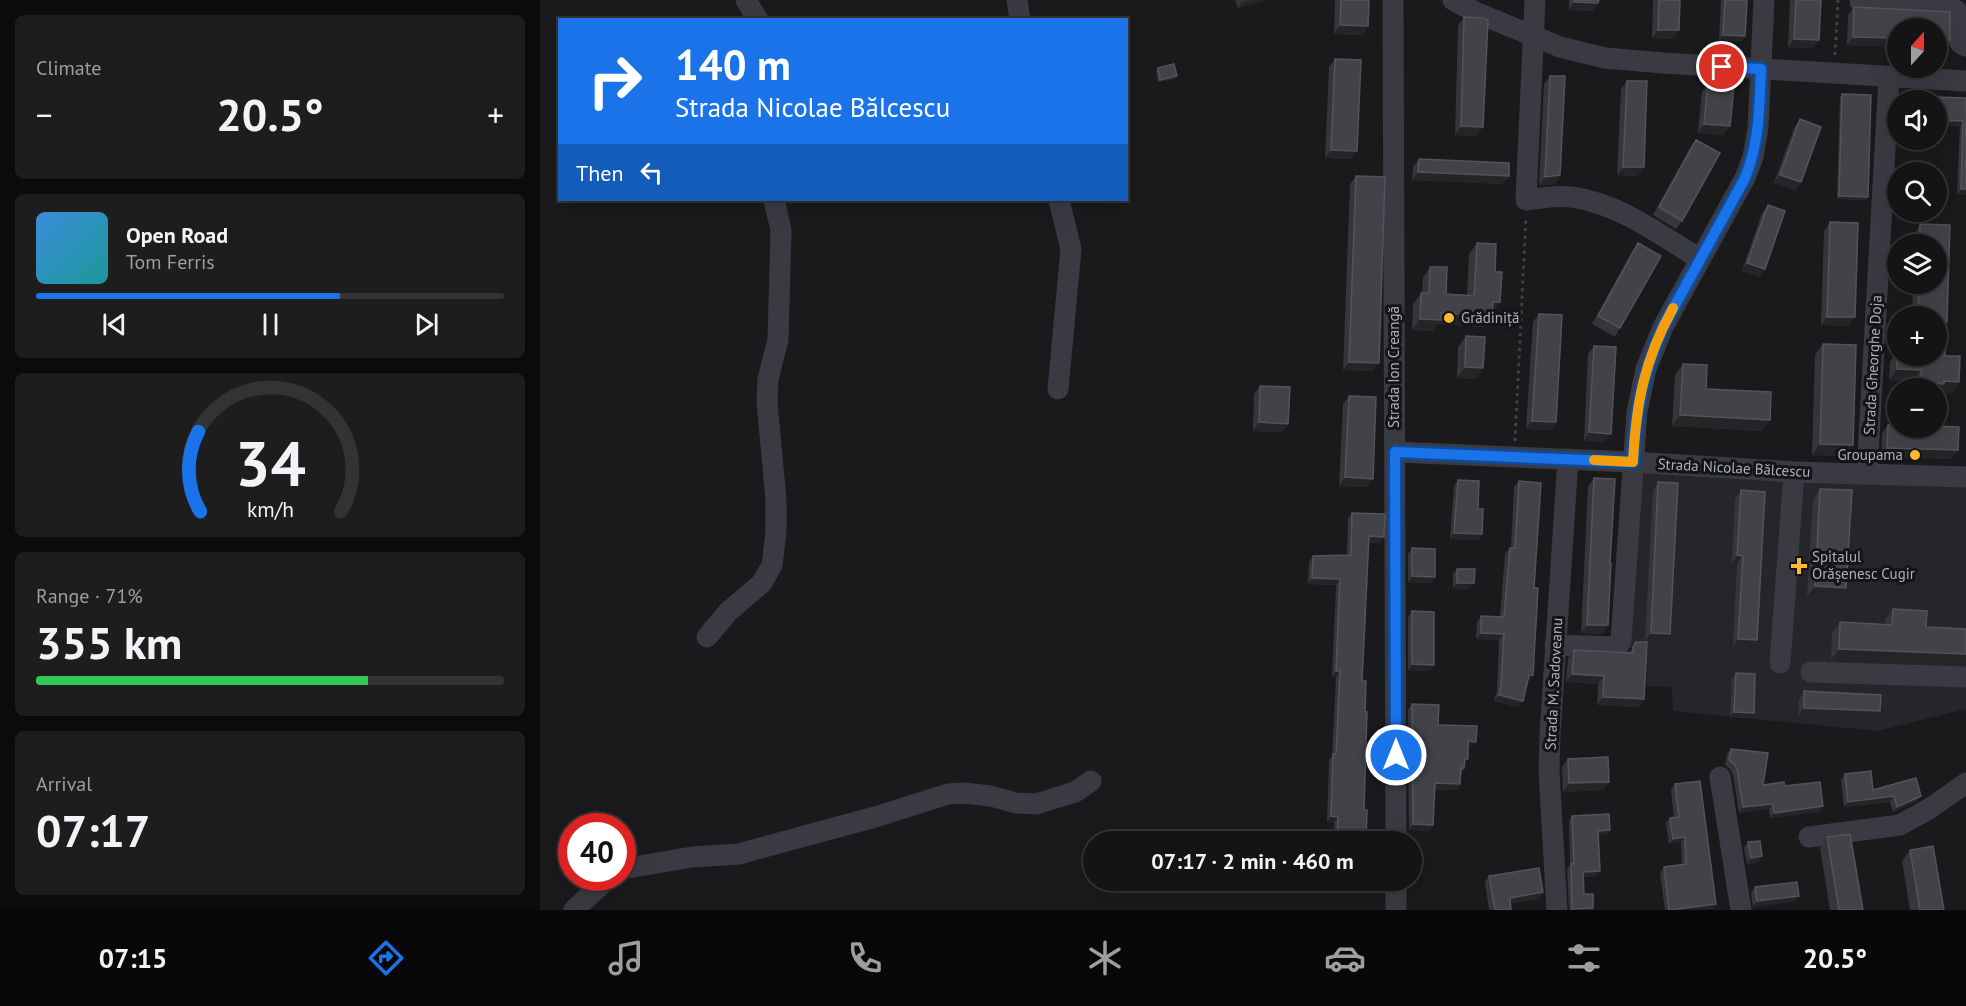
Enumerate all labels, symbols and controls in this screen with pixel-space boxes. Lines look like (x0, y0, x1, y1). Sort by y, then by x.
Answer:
north arrow (1887, 18, 1947, 78)
map controls (1887, 18, 1947, 438)
text: 140 m (675, 37, 791, 92)
pin (1696, 41, 1747, 92)
icon: right (576, 42, 654, 120)
icon: arrive (1705, 50, 1738, 83)
text: Climate (36, 55, 102, 81)
text: 20.5° (216, 85, 324, 143)
text: Strada Nicolae Bălcescu (675, 90, 950, 124)
button: sound (1887, 90, 1947, 150)
text: − (36, 93, 53, 136)
text: + (487, 93, 504, 136)
icon: left (635, 156, 668, 189)
text: Then (576, 159, 623, 187)
button: search (1887, 162, 1947, 222)
text: Open Road (126, 221, 228, 249)
button: layers (1887, 234, 1947, 294)
text: Tom Ferris (126, 249, 215, 275)
street label: Strada Gheorghe Doja (1859, 294, 1886, 436)
street label: Strada Ion Creangă (1384, 306, 1403, 428)
button: + (1887, 306, 1947, 366)
icon: previous (98, 308, 131, 341)
icon: pause (254, 308, 287, 341)
icon: next (410, 308, 443, 341)
place label: Grădiniță (1461, 308, 1520, 327)
marker: Grădiniță (1442, 311, 1456, 325)
button: − (1887, 378, 1947, 438)
text: 34 (235, 422, 305, 503)
place label: Groupama (1837, 445, 1903, 464)
marker: Groupama (1908, 448, 1922, 462)
street label: Strada Nicolae Bălcescu (1657, 454, 1811, 481)
text: km/h (246, 495, 293, 523)
place label: Spitalul Orășenesc Cugir (1812, 547, 1915, 583)
marker: Spitalul Orășenesc Cugir (1790, 557, 1808, 575)
text: Range · 71% (36, 583, 143, 609)
text: 355 km (36, 613, 182, 671)
street label: Strada M. Sadoveanu (1541, 617, 1566, 751)
position arrow (1364, 723, 1428, 787)
text: Arrival (36, 771, 92, 797)
text: 07:17 (36, 801, 150, 859)
speed limit sign: 40 (558, 813, 636, 891)
text: 07:17 · 2 min · 460 m (1151, 847, 1354, 875)
icon: directions (365, 937, 407, 979)
icon: music (605, 937, 647, 979)
icon: phone (844, 937, 886, 979)
icon: climate (1084, 937, 1126, 979)
icon: car (1324, 937, 1366, 979)
icon: filters (1563, 937, 1605, 979)
text: 07:15 (99, 941, 167, 975)
text: 20.5° (1803, 941, 1867, 975)

